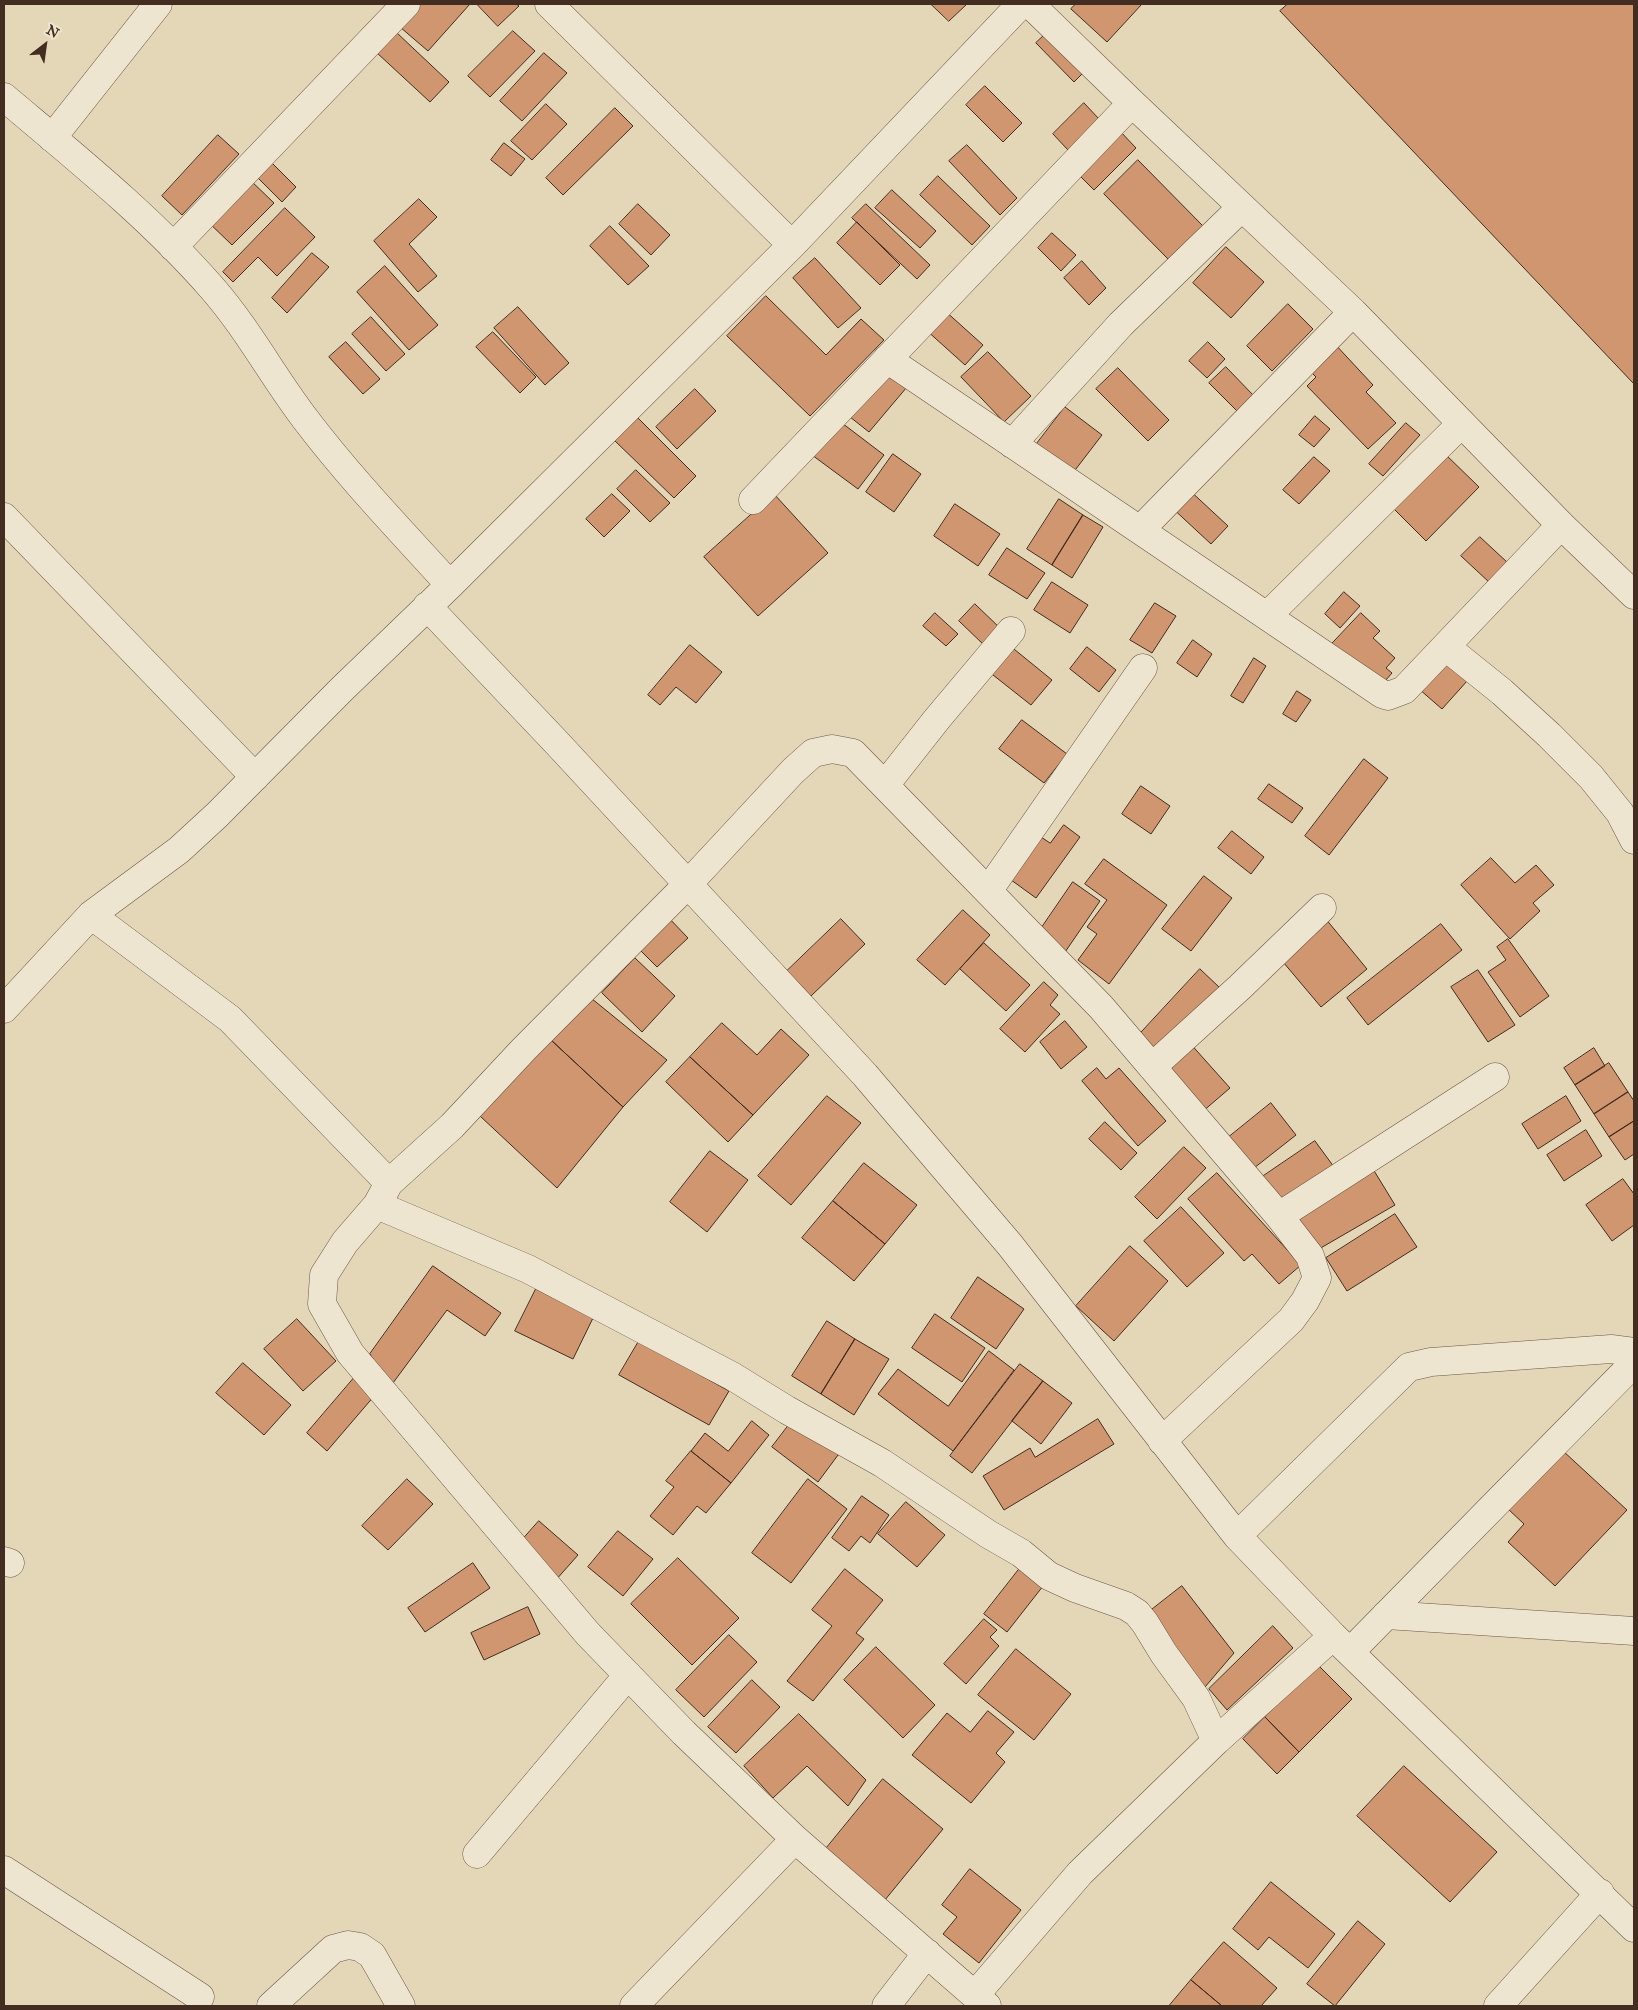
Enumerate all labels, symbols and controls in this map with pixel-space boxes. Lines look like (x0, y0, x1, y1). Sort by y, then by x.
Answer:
north arrow (20, 20, 70, 70)
text: N (43, 21, 62, 42)

